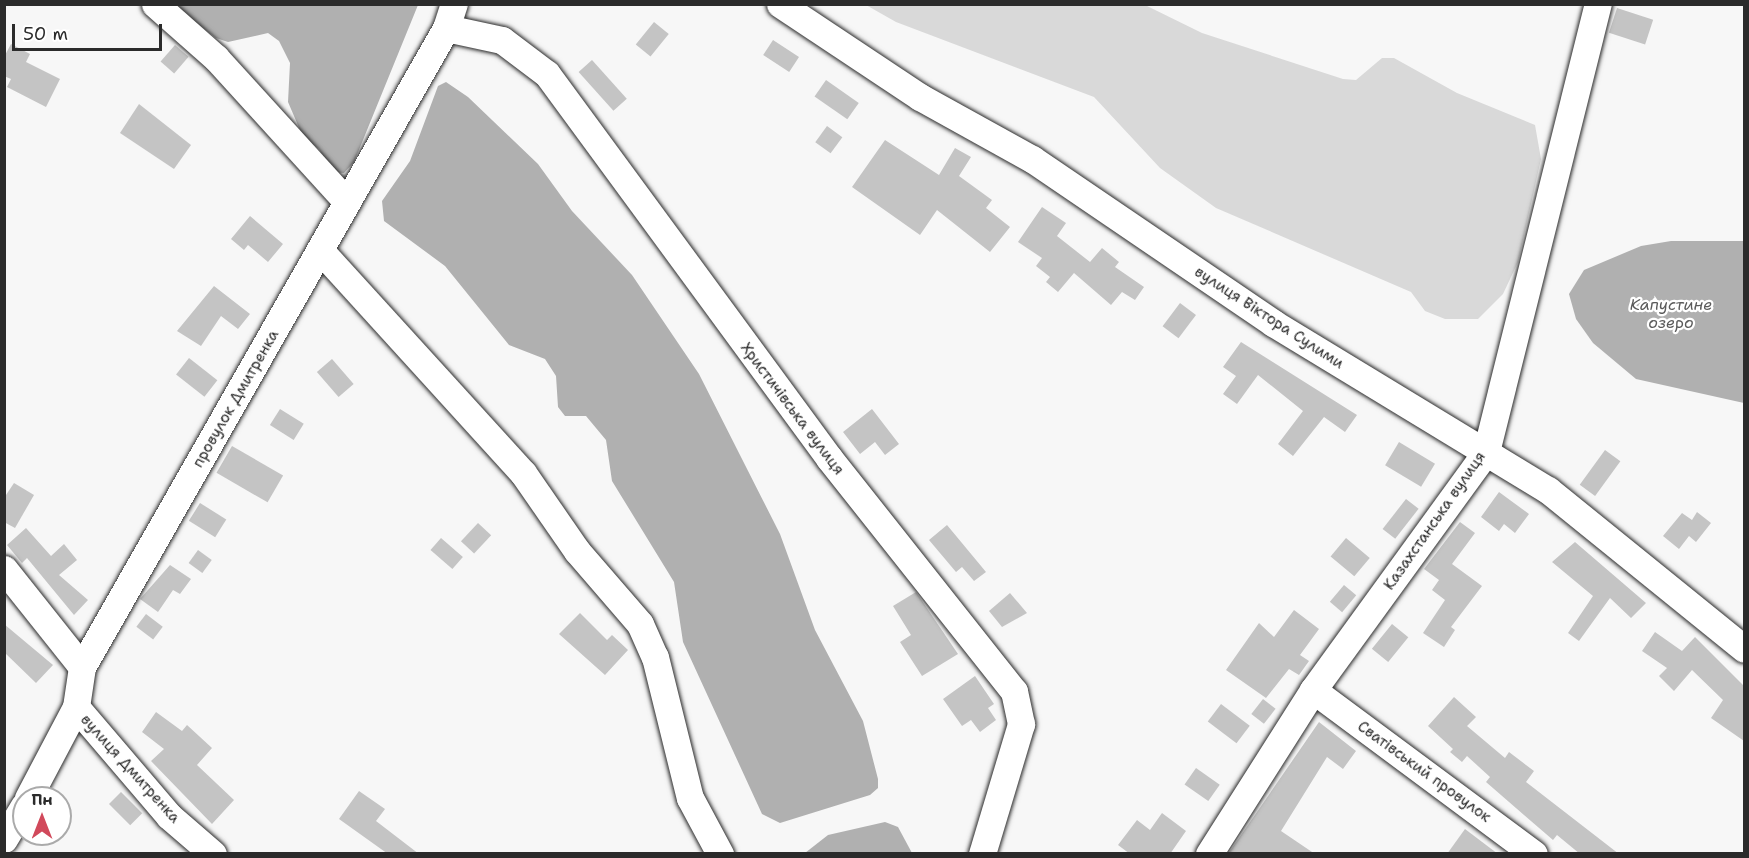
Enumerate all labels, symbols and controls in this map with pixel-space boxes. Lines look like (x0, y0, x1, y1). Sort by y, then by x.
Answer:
scale bar (15, 12, 165, 50)
text: 50 m (23, 22, 68, 46)
street label: вулиця Віктора Сулими (1191, 263, 1347, 373)
water label: Капустине озеро (1630, 295, 1712, 333)
street label: провулок Дмитренка (189, 327, 283, 471)
street label: Христичівська вулиця (736, 339, 848, 479)
street label: Казахстанська вулиця (1380, 448, 1490, 594)
street label: вулиця Дмитренка (77, 711, 183, 827)
street label: Сватівський провулок (1354, 718, 1494, 826)
north arrow (12, 786, 72, 846)
text: Пн (31, 789, 53, 810)

